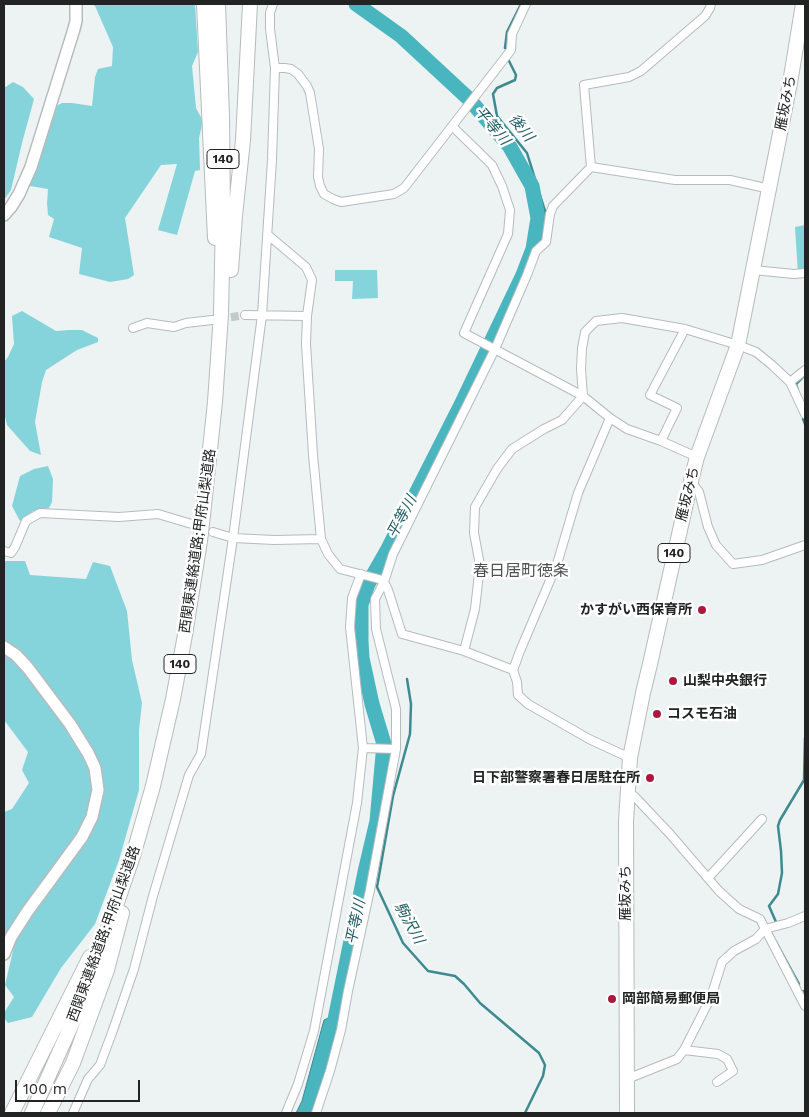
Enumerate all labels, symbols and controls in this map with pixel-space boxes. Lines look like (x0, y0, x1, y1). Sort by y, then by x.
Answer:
street label: 雁坂みち (772, 74, 800, 132)
water label: 平等川 (471, 103, 513, 149)
water label: 後川 (505, 111, 537, 145)
road number: 140 (207, 150, 239, 168)
street label: 西関東連絡道路;甲府山梨道路 (177, 448, 219, 634)
street label: 雁坂みち (673, 465, 703, 523)
water label: 平等川 (383, 493, 421, 541)
road number: 140 (658, 544, 690, 562)
district label: 春日居町徳条 (473, 561, 569, 581)
place label: かすがい西保育所 (580, 602, 692, 618)
marker: かすがい西保育所 (696, 604, 708, 616)
road number: 140 (164, 654, 196, 674)
place label: 山梨中央銀行 (683, 673, 767, 689)
marker: 山梨中央銀行 (667, 675, 679, 687)
place label: コスモ石油 (667, 706, 737, 722)
marker: コスモ石油 (651, 708, 663, 720)
place label: 日下部警察署春日居駐在所 (472, 770, 640, 786)
marker: 日下部警察署春日居駐在所 (644, 772, 656, 784)
street label: 西関東連絡道路;甲府山梨道路 (64, 844, 144, 1024)
street label: 雁坂みち (618, 865, 634, 921)
water label: 平等川 (343, 898, 369, 946)
water label: 駒沢川 (390, 899, 428, 947)
place label: 岡部簡易郵便局 (622, 991, 720, 1007)
marker: 岡部簡易郵便局 (606, 993, 618, 1005)
scale bar (18, 1070, 142, 1102)
text: 100 m (23, 1080, 67, 1098)

